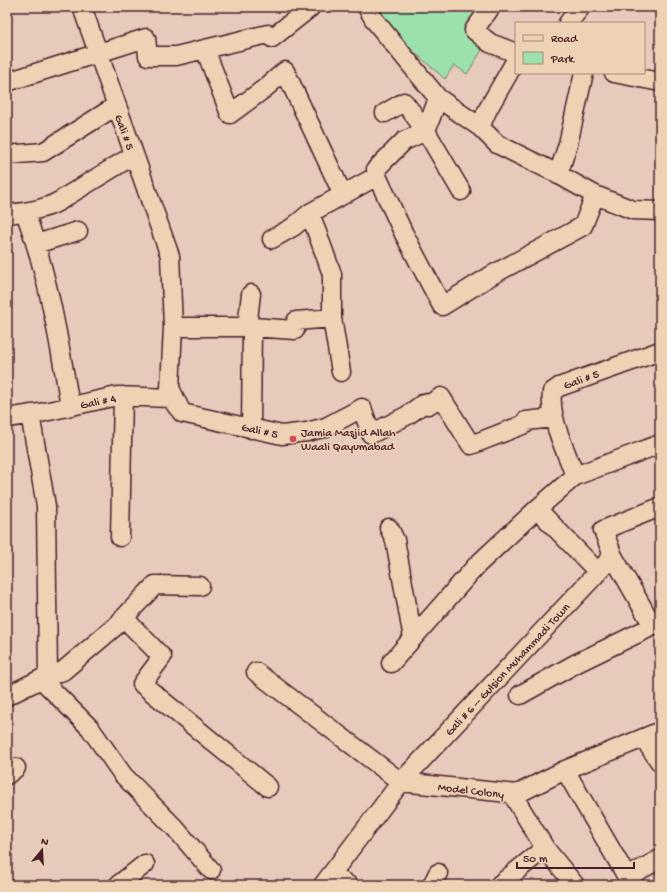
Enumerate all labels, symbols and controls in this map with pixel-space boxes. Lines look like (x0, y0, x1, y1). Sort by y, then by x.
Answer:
legend (515, 22, 645, 74)
text: Road (551, 33, 578, 47)
text: Park (550, 53, 576, 67)
street label: Gali # 5 (110, 113, 136, 152)
street label: Gali # 5 (562, 368, 601, 394)
street label: Gali # 4 (79, 393, 118, 413)
street label: Gali # 5 (240, 421, 279, 443)
place label: Jamia Masjid Allah Waali Qayumabad (301, 427, 396, 455)
marker: Jamia Masjid Allah Waali Qayumabad (288, 434, 298, 444)
street label: Gali # 6 -- Gulsion Muhammadi Town (443, 601, 574, 740)
street label: Model Colony (437, 781, 505, 803)
north arrow (22, 830, 62, 870)
text: N (39, 836, 50, 849)
scale bar (517, 844, 634, 870)
text: 50 m (523, 853, 548, 867)

